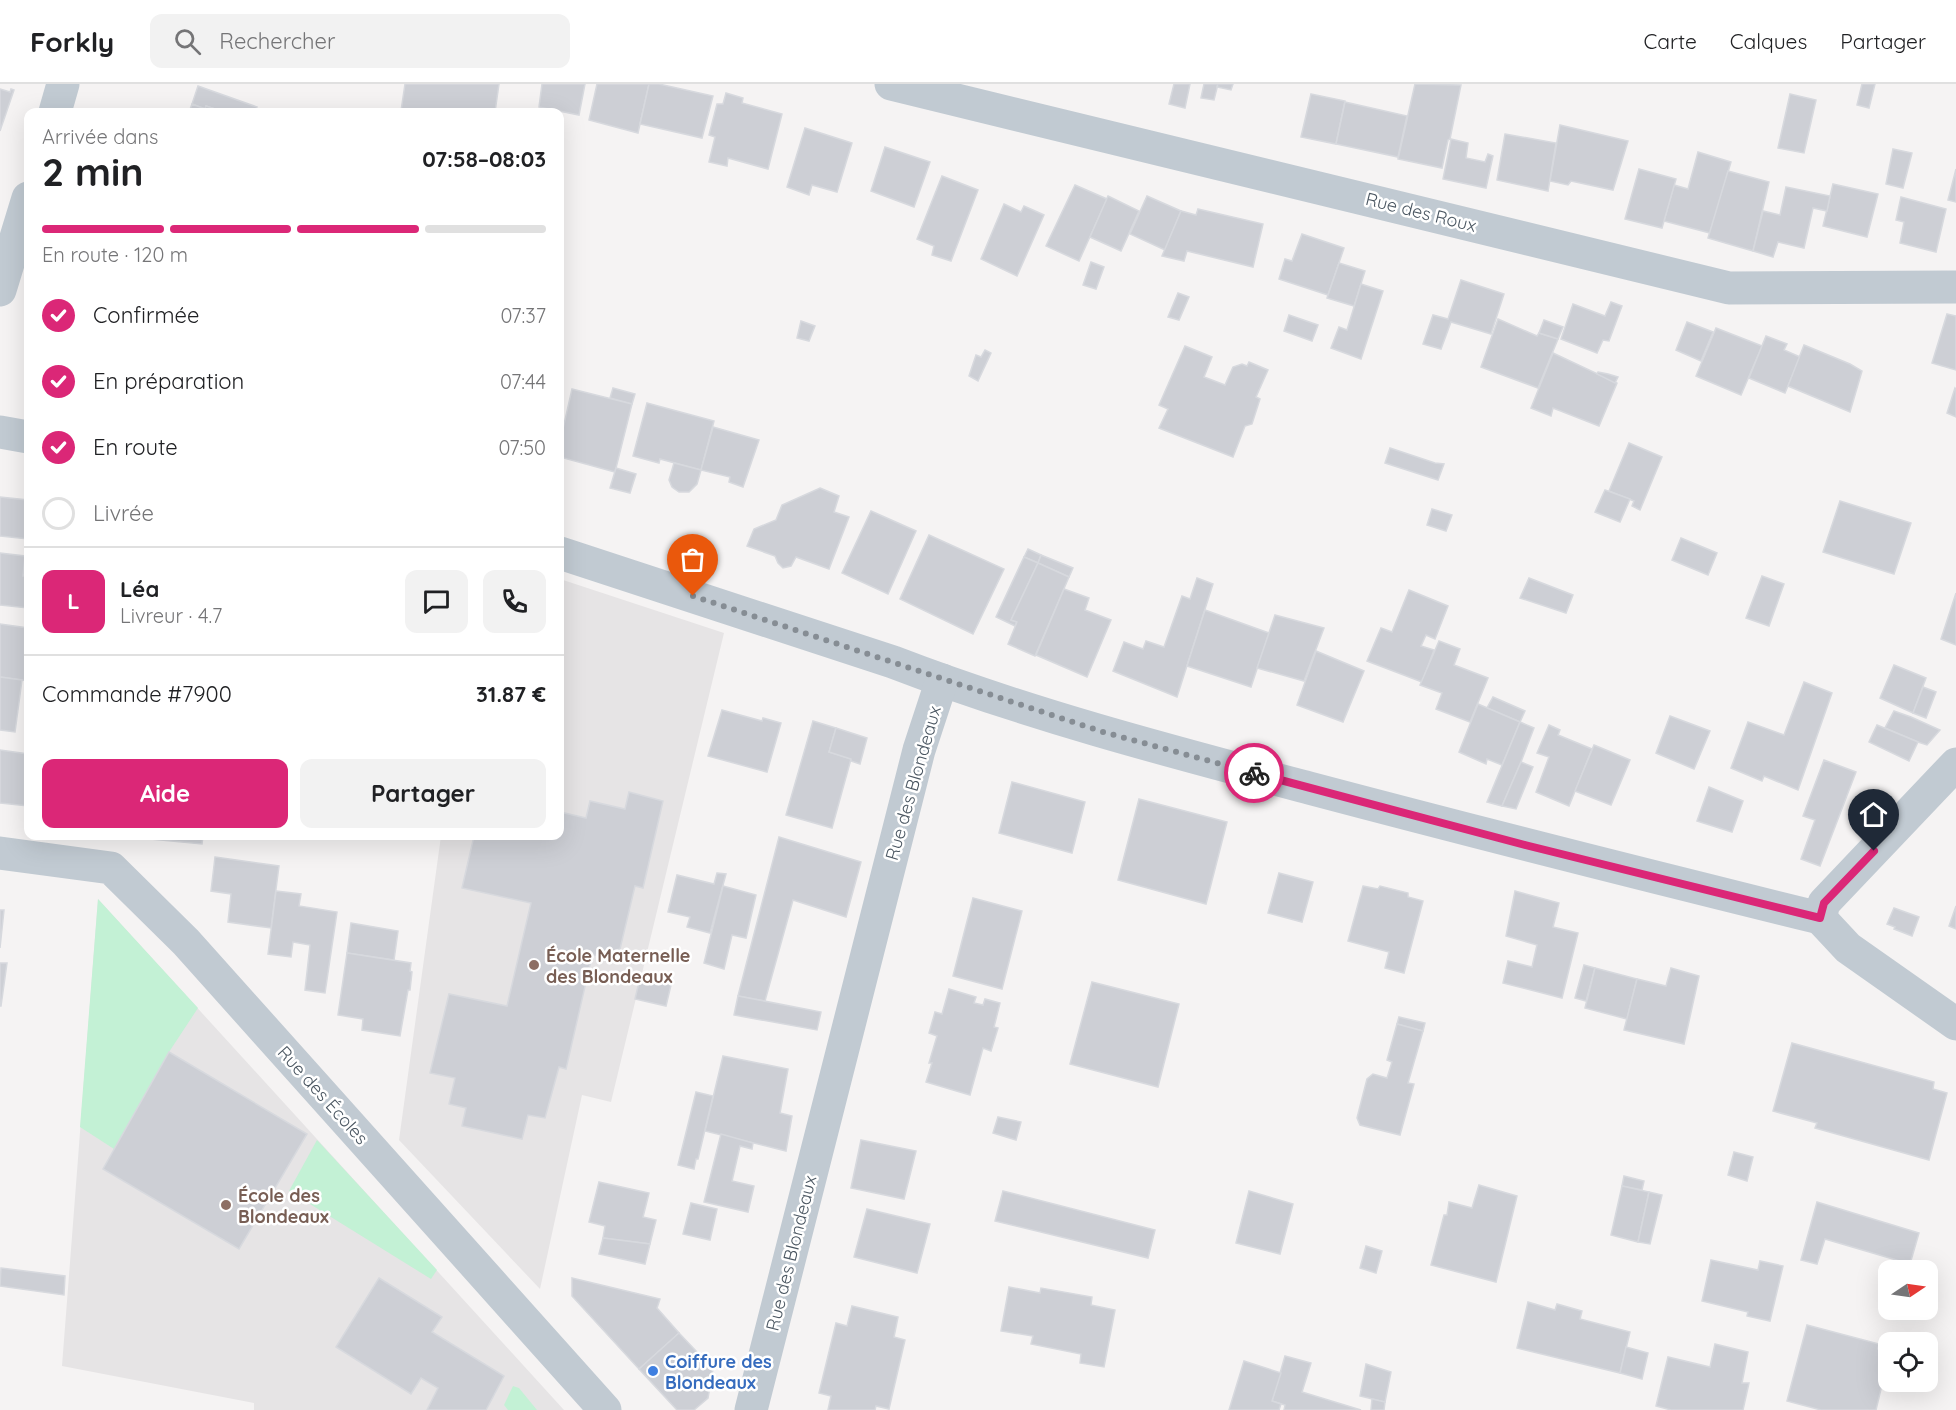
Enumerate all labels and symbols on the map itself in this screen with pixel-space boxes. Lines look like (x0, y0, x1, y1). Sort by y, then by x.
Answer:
street label: Rue des Roux (1363, 187, 1479, 237)
pin (667, 534, 718, 596)
street label: Rue des Blondeaux (880, 703, 946, 863)
courier (1224, 743, 1284, 803)
pin (1848, 789, 1899, 851)
place label: École Maternelle des Blondeaux (546, 944, 691, 988)
marker: École Maternelle des Blondeaux (527, 958, 541, 972)
street label: Rue des Écoles (273, 1041, 373, 1149)
street label: Rue des Blondeaux (761, 1173, 822, 1333)
place label: École des Blondeaux (238, 1184, 329, 1228)
marker: École des Blondeaux (219, 1198, 233, 1212)
north arrow (1878, 1260, 1938, 1320)
place label: Coiffure des Blondeaux (665, 1350, 772, 1394)
marker: Coiffure des Blondeaux (646, 1364, 660, 1378)

